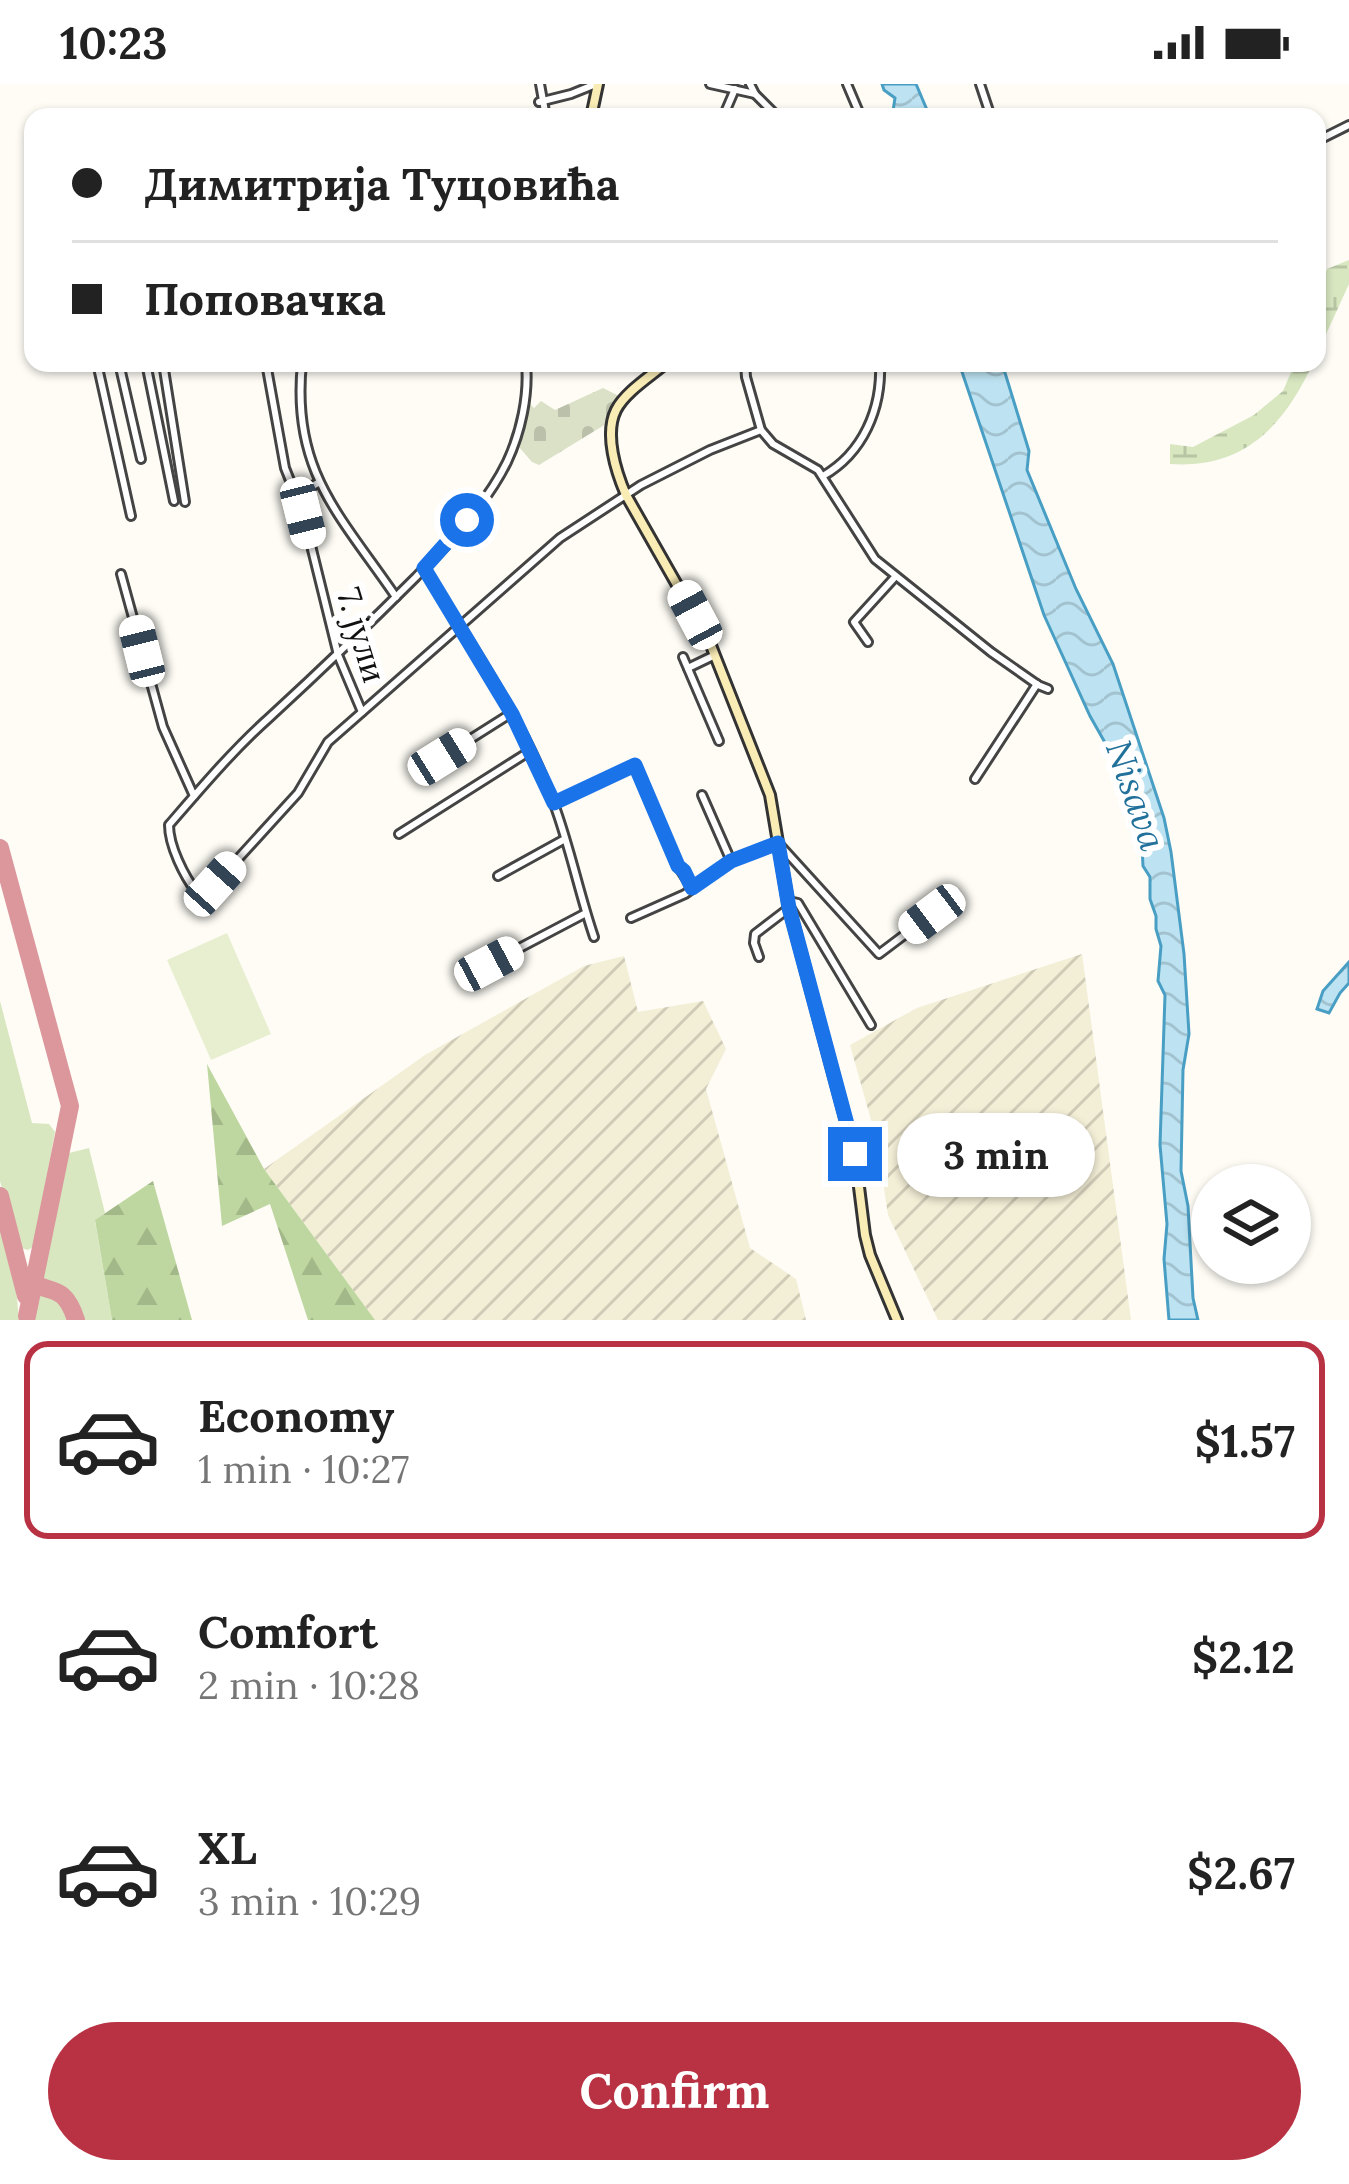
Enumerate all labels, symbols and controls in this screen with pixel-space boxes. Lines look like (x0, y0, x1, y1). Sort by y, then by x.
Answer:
text: 10:23 (60, 14, 167, 71)
text: Димитрија Туцовића (144, 155, 619, 212)
text: Поповачка (144, 270, 386, 327)
car (277, 474, 329, 552)
route start (440, 493, 494, 547)
car (662, 575, 728, 655)
street label: 7. јули (328, 583, 396, 687)
car (116, 612, 168, 690)
car (402, 723, 482, 791)
water label: Nisava (1096, 734, 1176, 856)
car (178, 845, 252, 923)
car (892, 878, 972, 950)
car (449, 931, 529, 997)
callout: 3 min (897, 1112, 1095, 1196)
route end (828, 1127, 882, 1181)
text: 3 min (943, 1130, 1049, 1180)
map controls (1191, 1164, 1311, 1284)
button: layers (1191, 1164, 1311, 1284)
icon: car (54, 1386, 162, 1494)
text: Economy (198, 1387, 394, 1444)
text: $1.57 (1194, 1412, 1295, 1469)
text: 1 min · 10:27 (198, 1444, 409, 1494)
icon: car (54, 1602, 162, 1710)
text: Comfort (198, 1603, 378, 1660)
text: $2.12 (1192, 1628, 1295, 1685)
text: 2 min · 10:28 (198, 1660, 420, 1710)
icon: car (54, 1818, 162, 1926)
text: XL (198, 1819, 257, 1876)
text: $2.67 (1187, 1844, 1295, 1901)
text: 3 min · 10:29 (198, 1876, 421, 1926)
button: Confirm (48, 2022, 1301, 2160)

